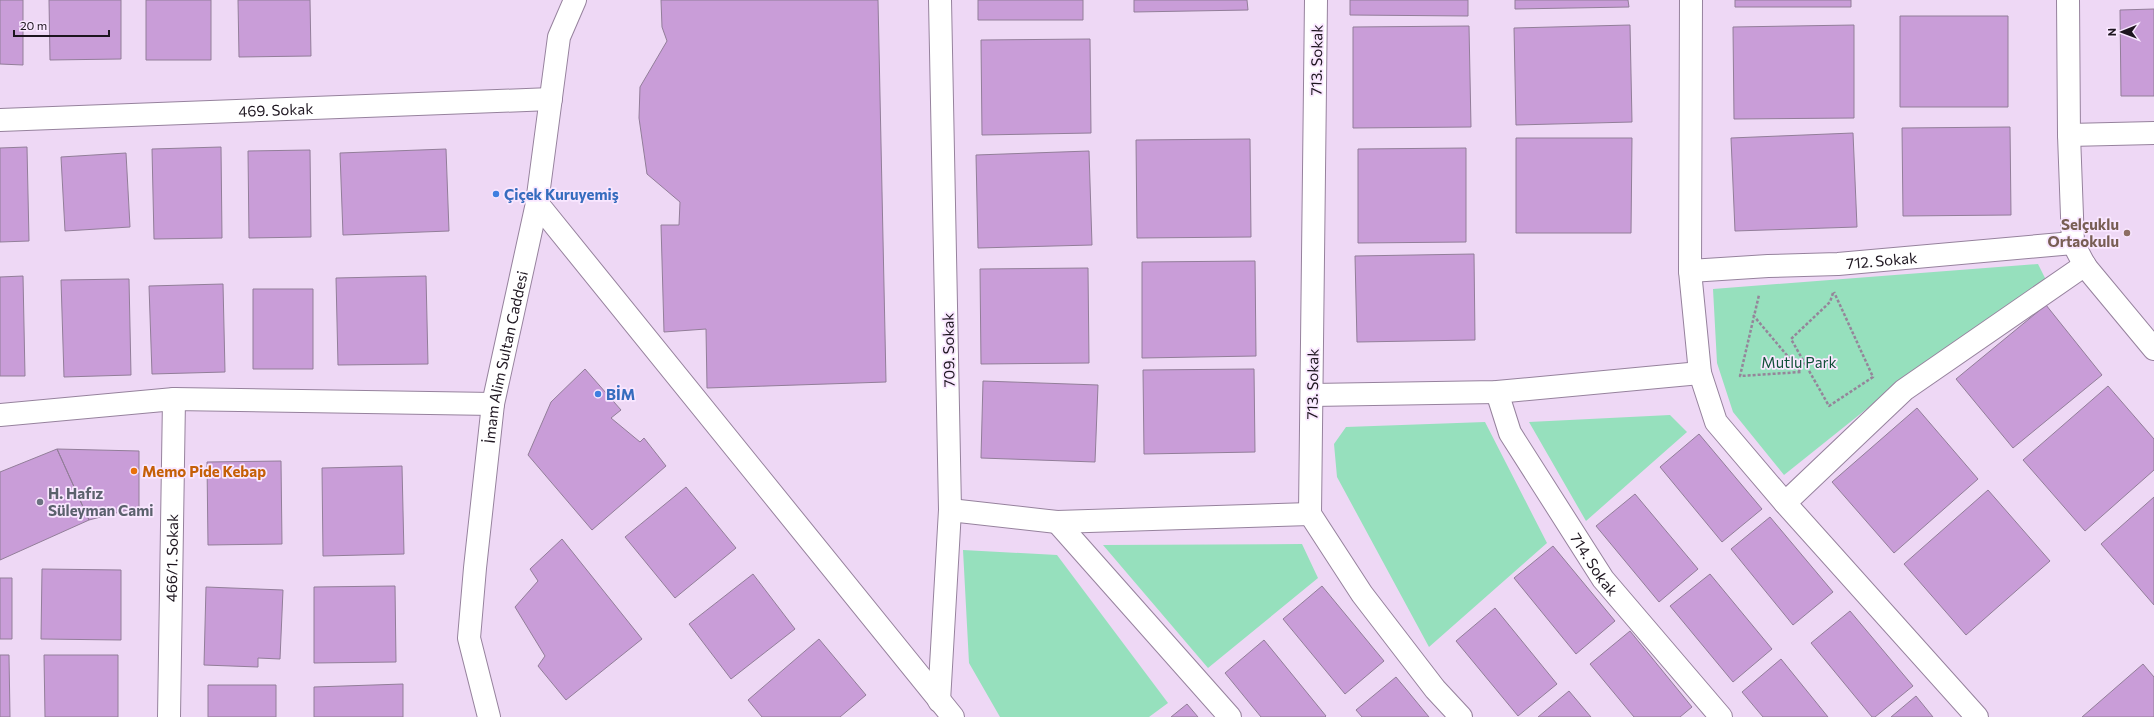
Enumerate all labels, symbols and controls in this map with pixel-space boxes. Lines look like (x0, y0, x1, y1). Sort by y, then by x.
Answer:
scale bar (14, 12, 109, 38)
north arrow (2102, 12, 2142, 52)
text: 20 m (20, 18, 47, 32)
street label: 713. Sokak (1306, 24, 1326, 96)
text: N (2105, 28, 2118, 36)
street label: 469. Sokak (238, 99, 314, 120)
place label: Çiçek Kuruyemiş (504, 185, 619, 203)
marker: Çiçek Kuruyemiş (491, 189, 501, 199)
place label: Selçuklu Ortaokulu (2048, 215, 2119, 250)
marker: Selçuklu Ortaokulu (2122, 228, 2132, 238)
street label: 712. Sokak (1845, 248, 1918, 272)
street label: İmam Alim Sultan Caddesi (480, 269, 531, 444)
street label: 709. Sokak (938, 312, 958, 388)
street label: 713. Sokak (1302, 348, 1322, 420)
park label: Mutlu Park (1761, 353, 1837, 371)
place label: BİM (606, 385, 635, 403)
marker: BİM (593, 389, 603, 399)
place label: Memo Pide Kebap (142, 462, 266, 480)
marker: Memo Pide Kebap (129, 466, 139, 476)
place label: H. Hafız Süleyman Cami (48, 484, 154, 519)
marker: H. Hafız Süleyman Cami (35, 497, 45, 507)
street label: 466/1. Sokak (162, 514, 181, 602)
street label: 714. Sokak (1567, 530, 1622, 599)

